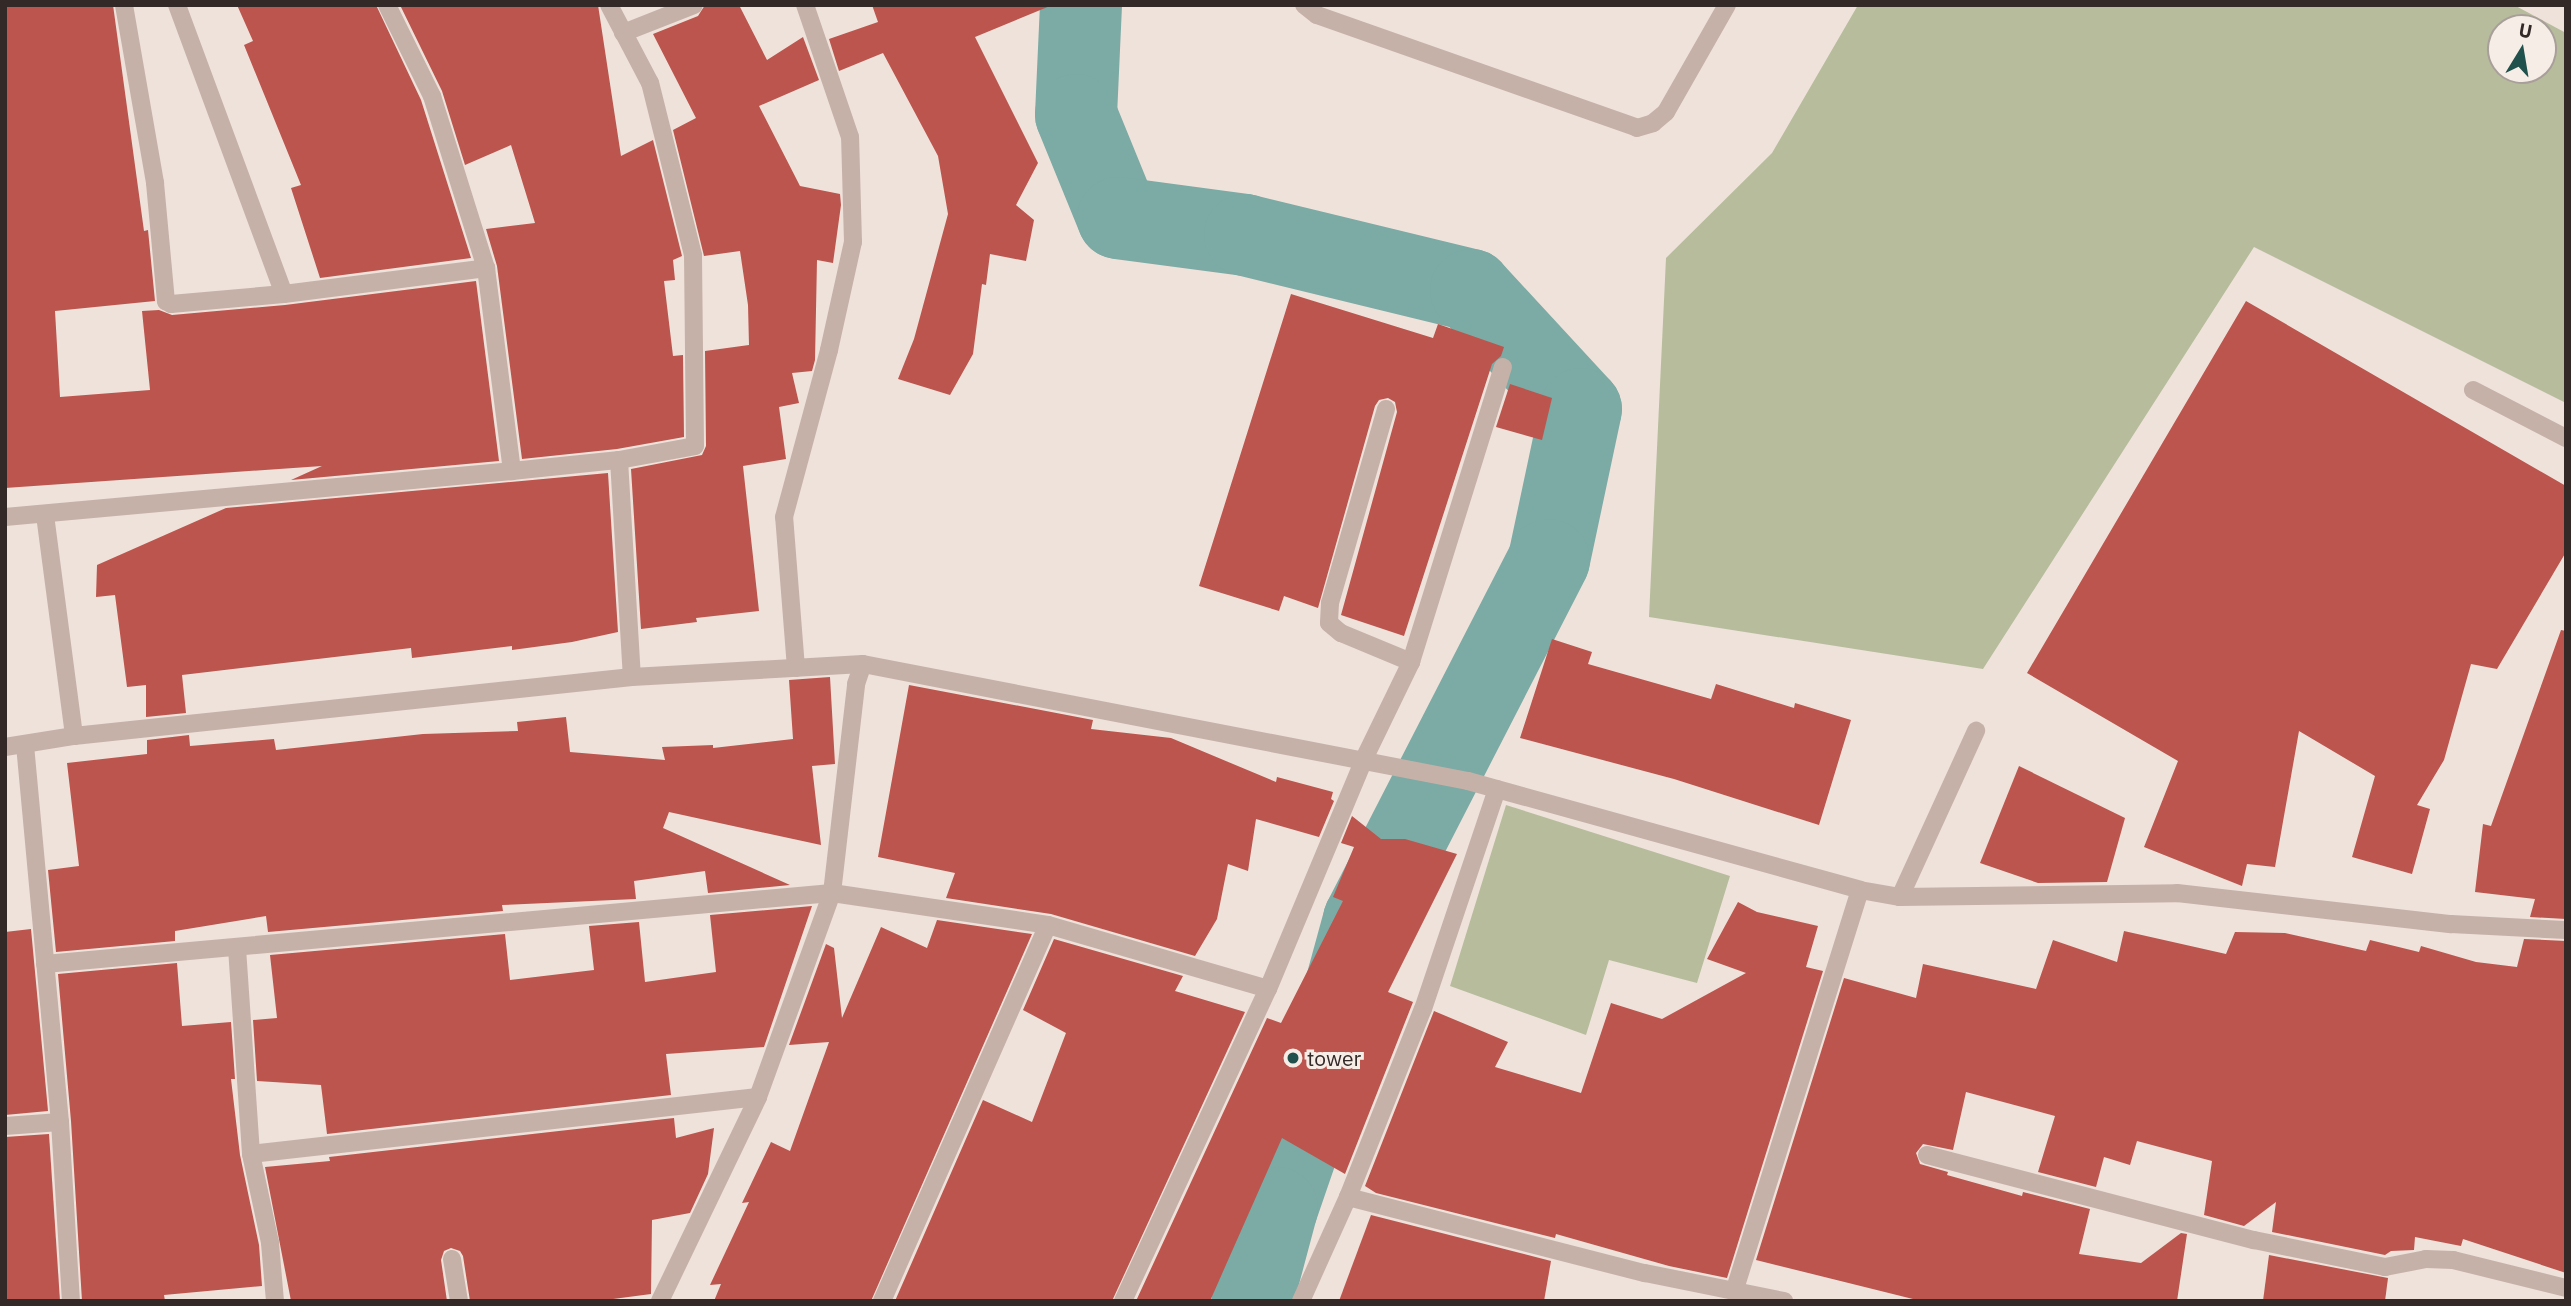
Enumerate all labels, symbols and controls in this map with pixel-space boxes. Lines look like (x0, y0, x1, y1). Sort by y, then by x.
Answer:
north arrow (2487, 14, 2557, 84)
text: U (2517, 17, 2534, 43)
place label: tower (1307, 1045, 1361, 1071)
marker: tower (1285, 1050, 1301, 1066)

